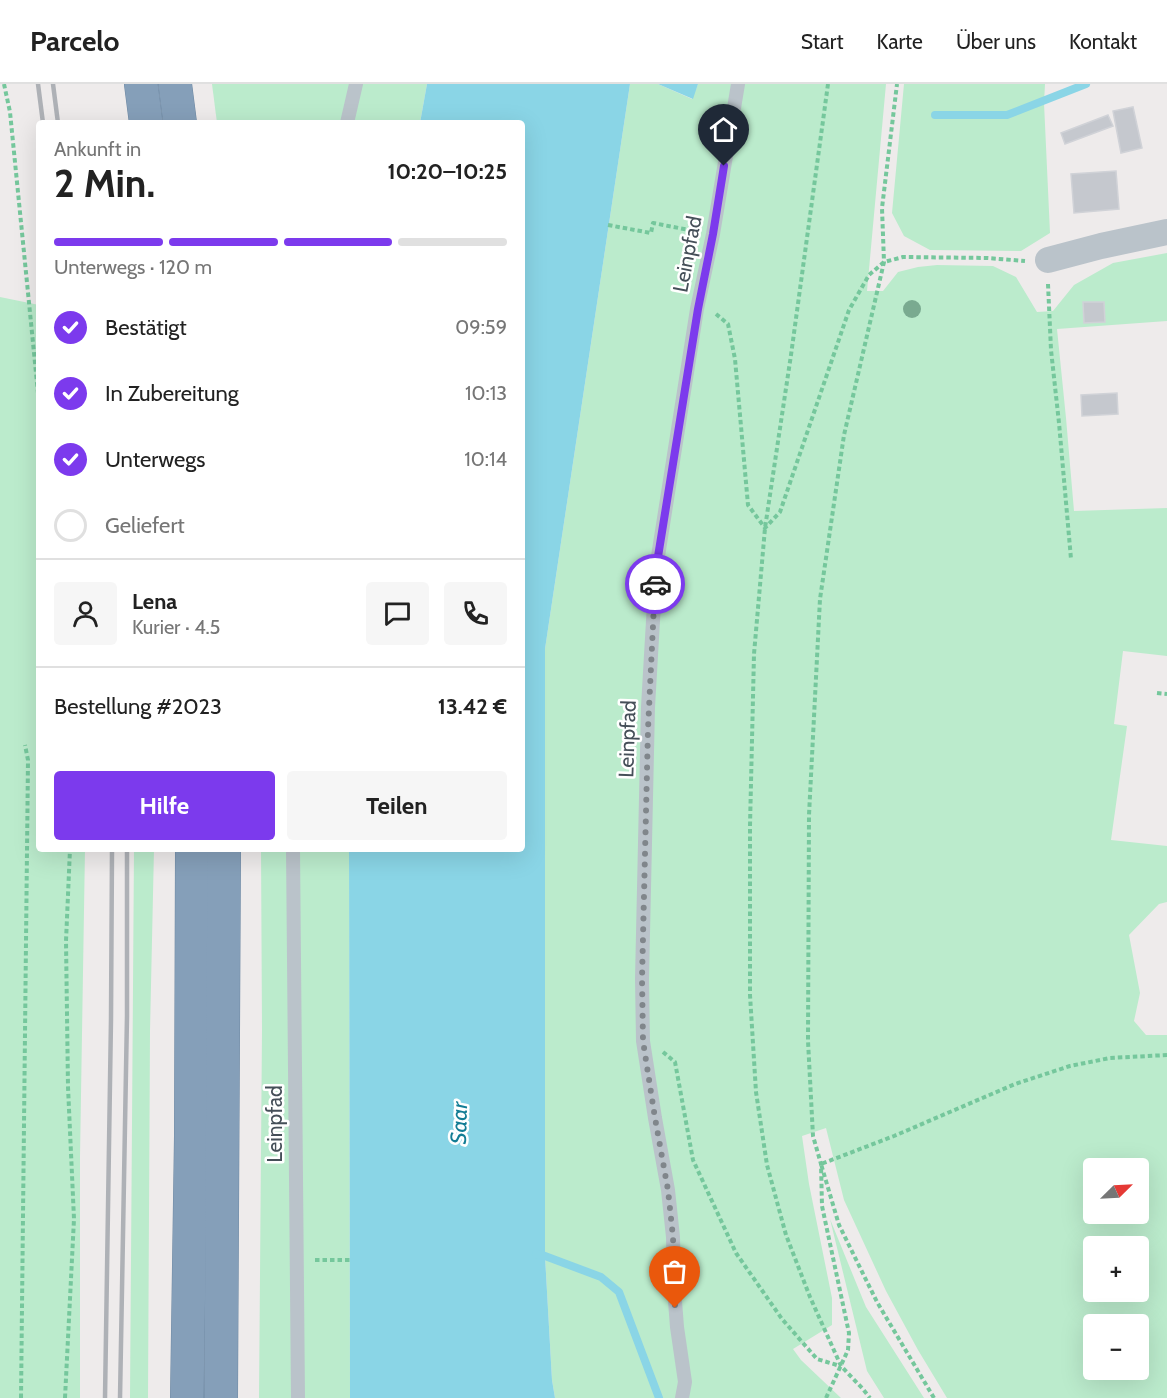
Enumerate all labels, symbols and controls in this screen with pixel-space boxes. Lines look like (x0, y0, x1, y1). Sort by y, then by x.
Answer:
text: Parcelo (30, 24, 120, 58)
text: Start (801, 29, 844, 54)
text: Karte (877, 29, 923, 54)
text: Über uns (956, 29, 1036, 54)
text: Kontakt (1069, 29, 1137, 54)
pin (698, 104, 749, 166)
icon: home (707, 113, 740, 146)
text: Ankunft in (54, 137, 141, 161)
text: 10:20–10:25 (387, 158, 507, 185)
text: 2 Min. (54, 159, 155, 207)
street label: Leinpfad (667, 214, 707, 294)
text: Unterwegs · 120 m (54, 255, 212, 279)
icon: check (54, 311, 87, 344)
text: Bestätigt (105, 314, 187, 341)
text: 09:59 (455, 315, 507, 339)
icon: check (54, 377, 87, 410)
text: In Zubereitung (105, 380, 239, 407)
text: 10:13 (465, 381, 507, 405)
icon: check (54, 443, 87, 476)
text: Unterwegs (105, 446, 205, 473)
text: 10:14 (464, 447, 507, 471)
text: Geliefert (105, 512, 185, 539)
courier (625, 554, 685, 614)
icon: car (639, 568, 672, 601)
button: person (54, 582, 117, 645)
button: chat (366, 582, 429, 645)
button: phone (444, 582, 507, 645)
text: Lena (132, 588, 177, 615)
text: Kurier · 4.5 (132, 615, 220, 639)
text: Bestellung #2023 (54, 693, 222, 720)
text: 13.42 € (438, 693, 507, 720)
street label: Leinpfad (613, 700, 641, 778)
button: Hilfe (54, 771, 275, 840)
button: Teilen (287, 771, 507, 840)
street label: Leinpfad (262, 1085, 287, 1163)
water label: Saar (445, 1100, 473, 1145)
north arrow (1083, 1158, 1149, 1224)
map controls (1083, 1158, 1149, 1380)
button: + (1083, 1236, 1149, 1302)
pin (649, 1246, 700, 1308)
icon: bag (658, 1255, 691, 1288)
button: − (1083, 1314, 1149, 1380)

